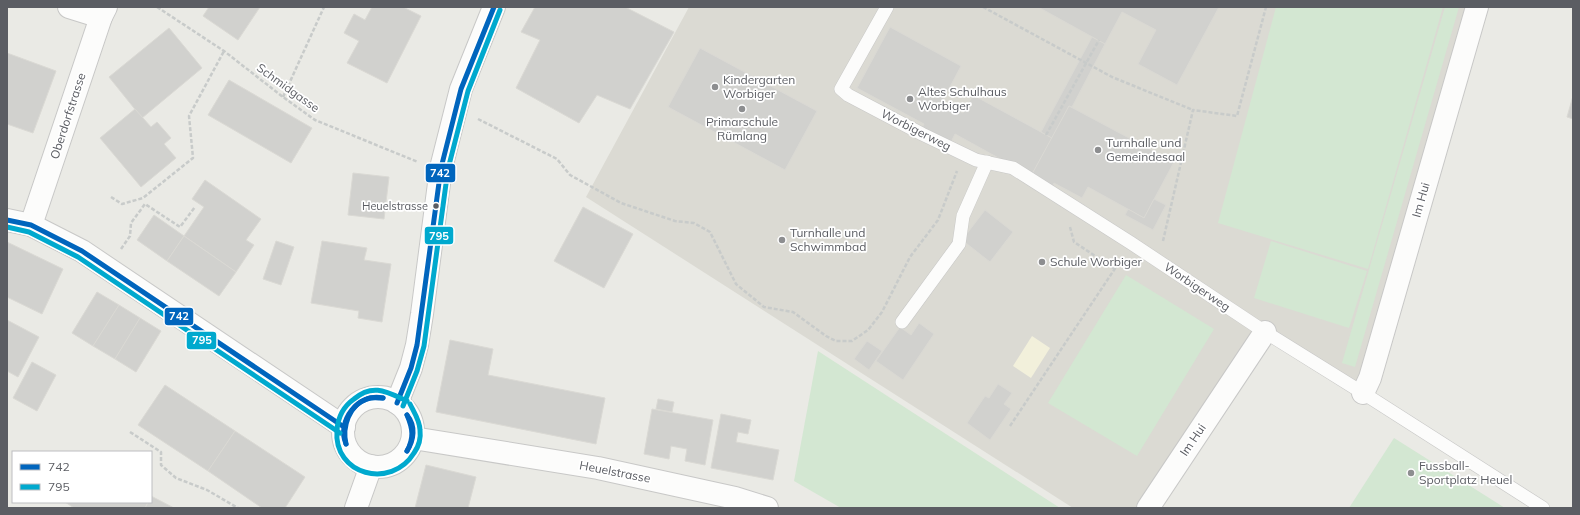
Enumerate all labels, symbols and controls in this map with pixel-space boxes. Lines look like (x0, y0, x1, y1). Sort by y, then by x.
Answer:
street label: Schmidgasse (254, 60, 323, 115)
street label: Oberdorfstrasse (46, 71, 89, 161)
place label: Kindergarten Worbiger (723, 72, 795, 101)
marker: Kindergarten Worbiger (710, 82, 720, 92)
place label: Altes Schulhaus Worbiger (918, 84, 1007, 113)
marker: Altes Schulhaus Worbiger (905, 94, 915, 104)
marker: Primarschule Rümlang (737, 104, 747, 114)
street label: Worbigerweg (879, 106, 954, 154)
place label: Primarschule Rümlang (706, 114, 778, 143)
place label: Turnhalle und Gemeindesaal (1106, 135, 1185, 164)
marker: Turnhalle und Gemeindesaal (1093, 145, 1103, 155)
line badge: 742 (425, 163, 456, 183)
text: 742 (430, 166, 450, 180)
street label: Im Hui (1408, 180, 1433, 219)
place label: Heuelstrasse (362, 199, 428, 213)
marker: Heuelstrasse (431, 201, 441, 211)
place label: Turnhalle und Schwimmbad (790, 225, 866, 254)
line badge: 795 (424, 226, 454, 245)
text: 795 (429, 229, 449, 243)
marker: Turnhalle und Schwimmbad (777, 235, 787, 245)
place label: Schule Worbiger (1050, 254, 1143, 269)
marker: Schule Worbiger (1037, 257, 1047, 267)
street label: Worbigerweg (1161, 259, 1233, 314)
line badge: 742 (164, 307, 194, 326)
text: 742 (169, 309, 189, 323)
line badge: 795 (186, 331, 217, 350)
text: 795 (192, 333, 212, 347)
street label: Im Hui (1176, 421, 1209, 459)
legend (12, 451, 152, 503)
street label: Heuelstrasse (578, 457, 652, 486)
place label: Fussball- Sportplatz Heuel (1419, 458, 1512, 487)
text: 742 (48, 459, 70, 474)
marker: Fussball- Sportplatz Heuel (1406, 468, 1416, 478)
text: 795 (48, 479, 70, 494)

